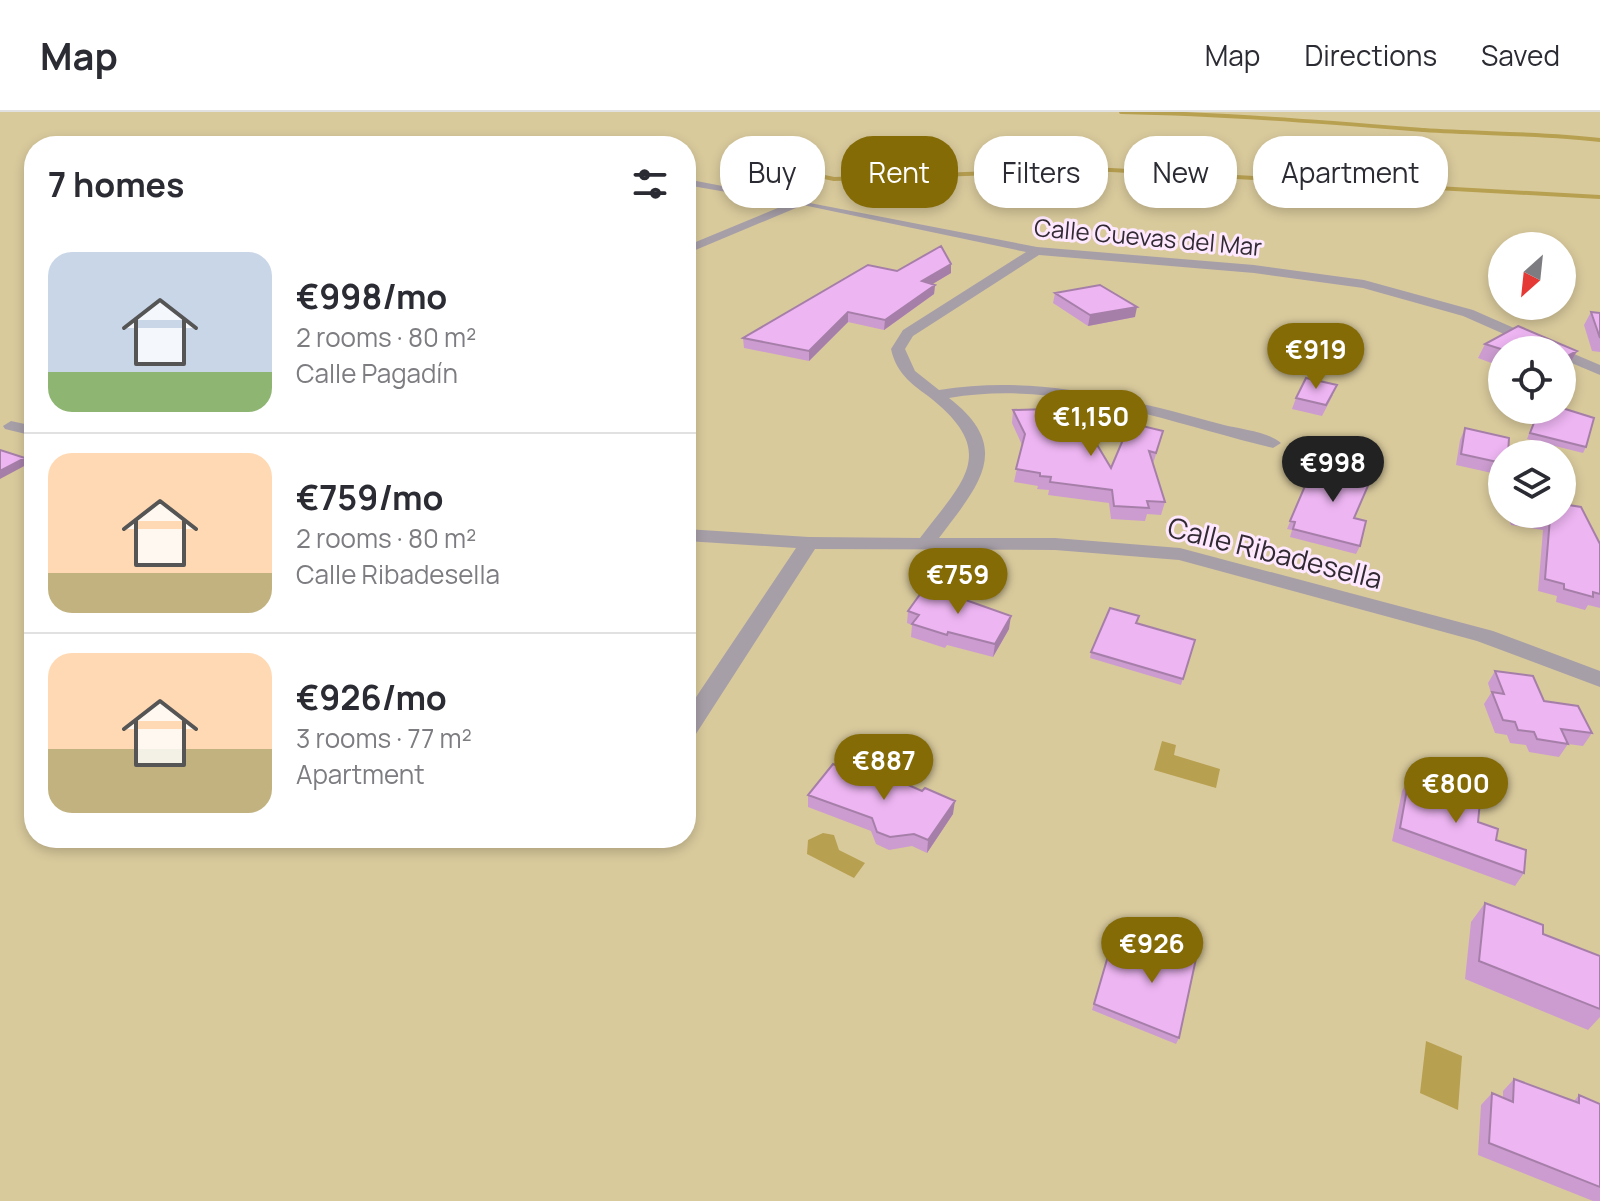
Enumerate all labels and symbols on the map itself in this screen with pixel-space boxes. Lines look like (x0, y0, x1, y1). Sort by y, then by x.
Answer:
street label: Calle Cuevas del Mar (1033, 210, 1264, 263)
north arrow (1488, 232, 1576, 320)
pin: €919 (1269, 323, 1363, 391)
pin: €1,150 (1026, 390, 1156, 458)
pin: €998 (1286, 436, 1380, 504)
street label: Calle Ribadesella (1164, 507, 1386, 597)
pin: €759 (911, 548, 1005, 616)
pin: €887 (837, 734, 931, 802)
pin: €800 (1409, 757, 1503, 825)
pin: €926 (1105, 917, 1199, 985)

